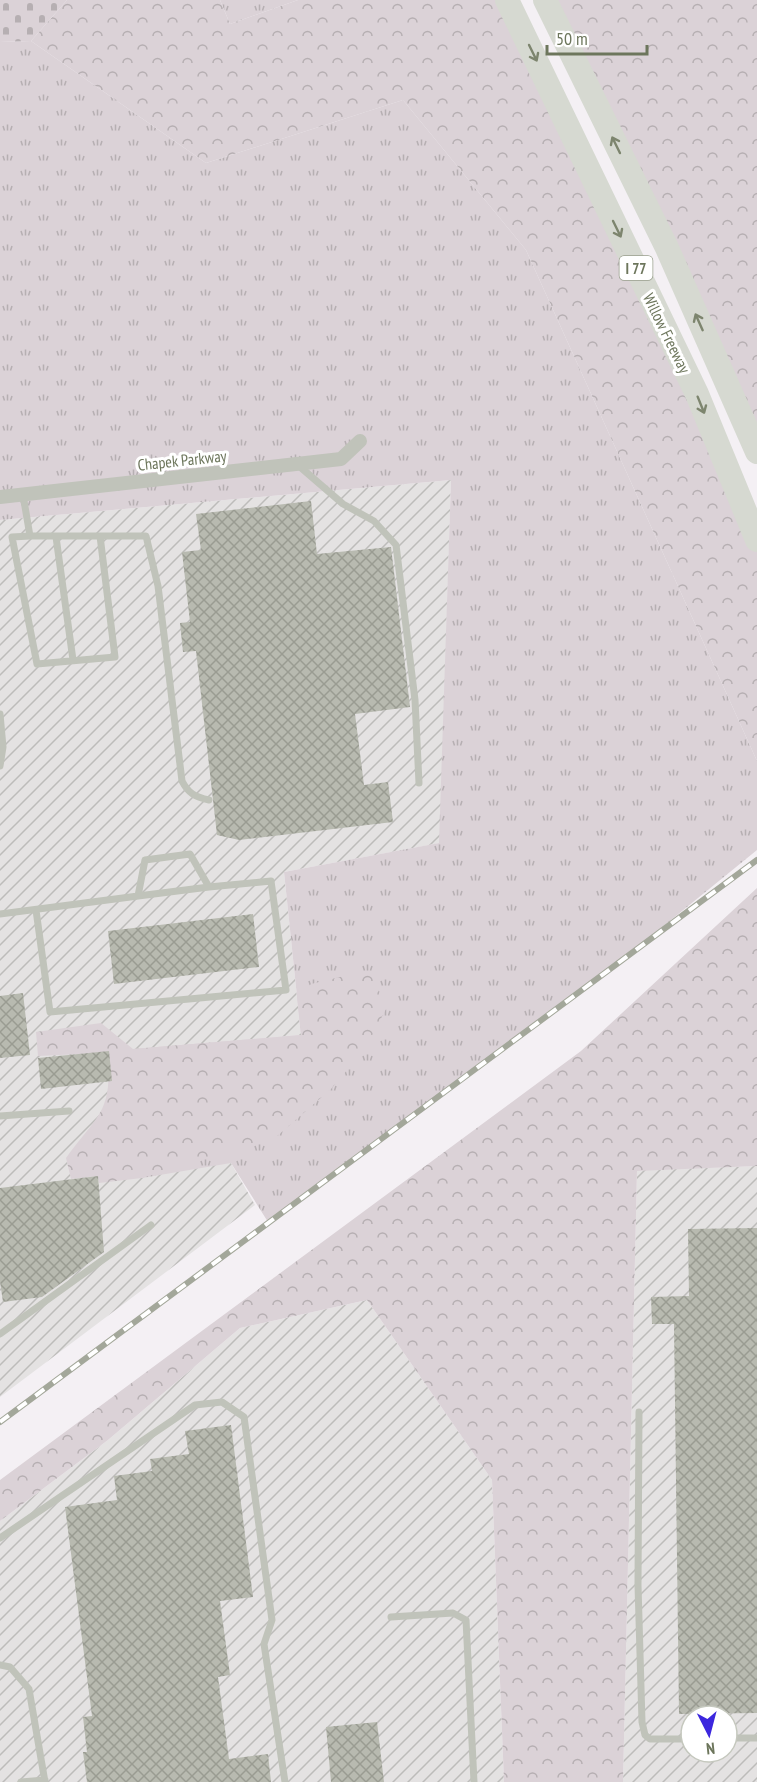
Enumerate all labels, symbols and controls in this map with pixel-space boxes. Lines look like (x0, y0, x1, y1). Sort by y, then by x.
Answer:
scale bar (547, 18, 648, 56)
text: 50 m (556, 27, 588, 50)
one-way arrow (527, 43, 539, 61)
one-way arrow (610, 137, 622, 155)
one-way arrow (612, 219, 623, 237)
road number: I 77 (620, 256, 652, 280)
street label: Willow Freeway (639, 290, 695, 376)
one-way arrow (693, 313, 705, 331)
one-way arrow (696, 395, 707, 413)
street label: Chapek Parkway (137, 445, 227, 475)
north arrow (679, 1704, 739, 1764)
text: N (705, 1739, 716, 1759)

